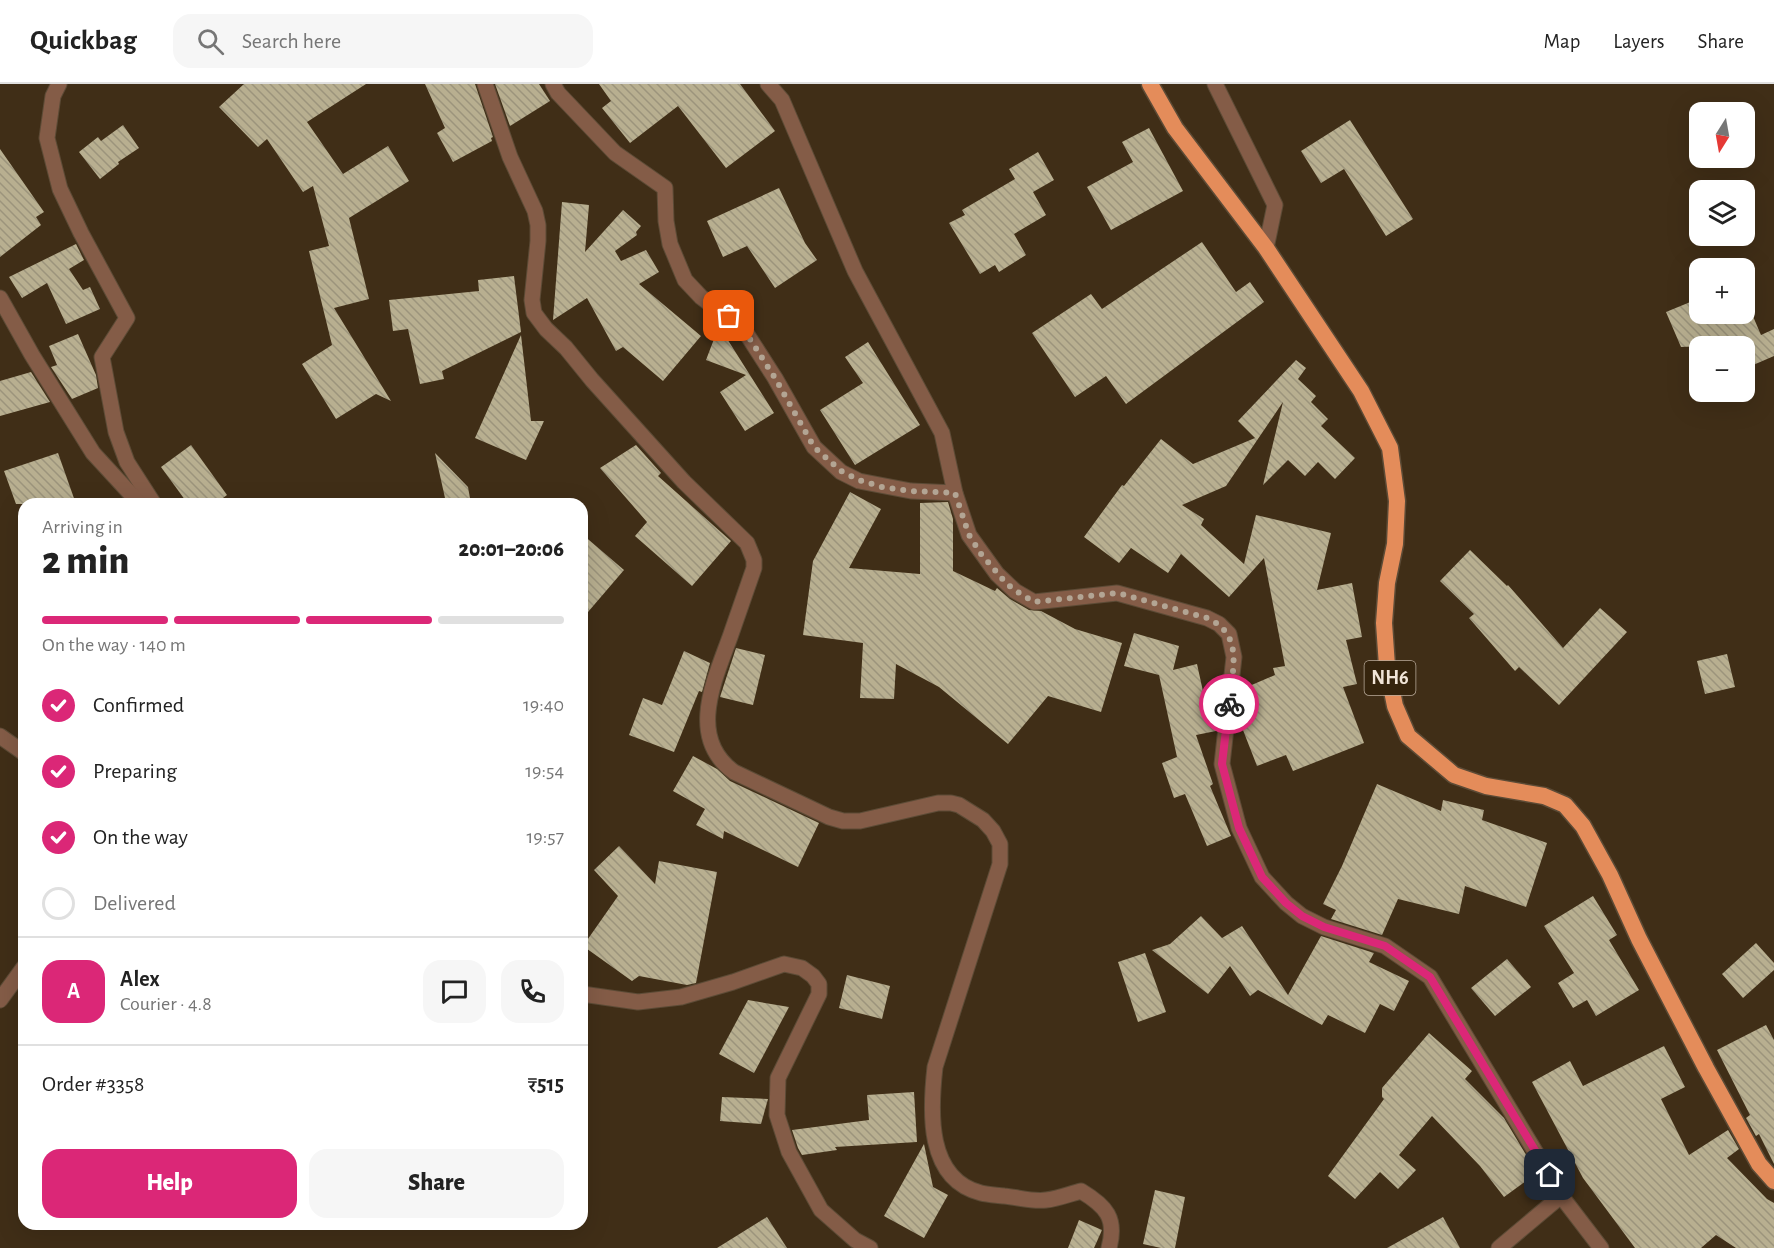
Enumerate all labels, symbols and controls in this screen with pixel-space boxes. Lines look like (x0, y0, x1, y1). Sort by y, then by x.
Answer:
search box (173, 14, 593, 68)
icon: search (194, 25, 227, 58)
text: Quickbag (30, 27, 137, 55)
text: Search here (242, 30, 341, 52)
text: Map (1544, 31, 1580, 52)
text: Layers (1613, 31, 1664, 52)
text: Share (1697, 31, 1744, 52)
north arrow (1689, 102, 1755, 168)
map controls (1689, 102, 1755, 402)
button: layers (1689, 180, 1755, 246)
button: + (1689, 258, 1755, 324)
pin (703, 290, 754, 341)
icon: bag (712, 299, 745, 332)
button: − (1689, 336, 1755, 402)
text: Arriving in (42, 517, 123, 537)
text: 20:01–20:06 (458, 538, 564, 560)
text: 2 min (42, 542, 129, 581)
text: On the way · 140 m (42, 635, 186, 655)
road number: NH6 (1364, 661, 1416, 695)
courier (1199, 674, 1259, 734)
icon: bike (1213, 688, 1246, 721)
icon: check (42, 689, 75, 722)
text: Confirmed (93, 694, 184, 716)
text: 19:40 (523, 695, 564, 715)
icon: check (42, 755, 75, 788)
text: Preparing (93, 760, 177, 782)
text: 19:54 (525, 761, 564, 781)
icon: check (42, 821, 75, 854)
text: On the way (93, 826, 188, 848)
text: 19:57 (526, 827, 564, 847)
text: Delivered (93, 892, 176, 914)
button: chat (423, 960, 486, 1023)
button: phone (501, 960, 564, 1023)
text: Alex (120, 968, 160, 990)
text: A (67, 980, 80, 1002)
text: Courier · 4.8 (120, 994, 212, 1014)
text: Order #3358 (42, 1073, 144, 1095)
text: ₹515 (528, 1073, 564, 1095)
button: Help (42, 1149, 297, 1218)
button: Share (309, 1149, 564, 1218)
pin (1524, 1149, 1575, 1200)
icon: home (1533, 1158, 1566, 1191)

